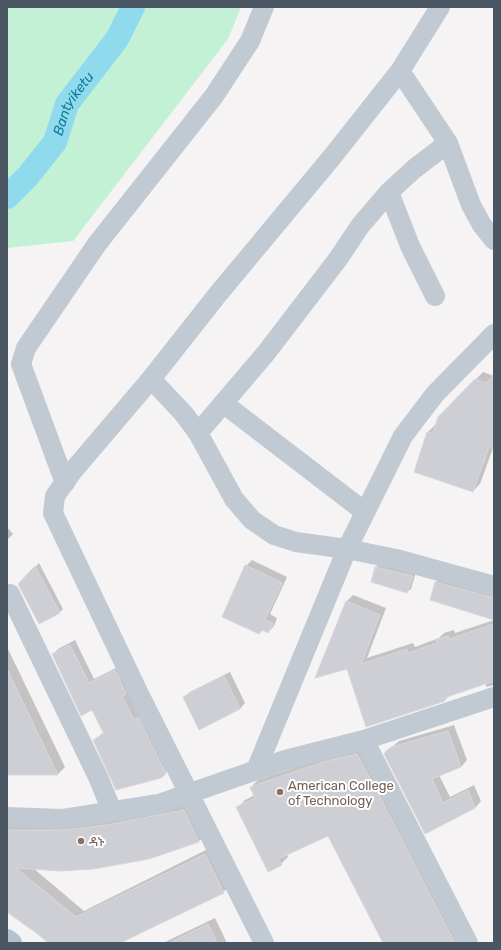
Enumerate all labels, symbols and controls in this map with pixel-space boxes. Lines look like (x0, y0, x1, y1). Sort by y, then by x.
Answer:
water label: Bantyiketu (50, 68, 98, 138)
place label: American College of Technology (288, 778, 394, 809)
marker: American College of Technology (275, 787, 285, 797)
place label: ዳኑ (89, 834, 105, 849)
marker: ዳኑ (76, 836, 86, 846)

